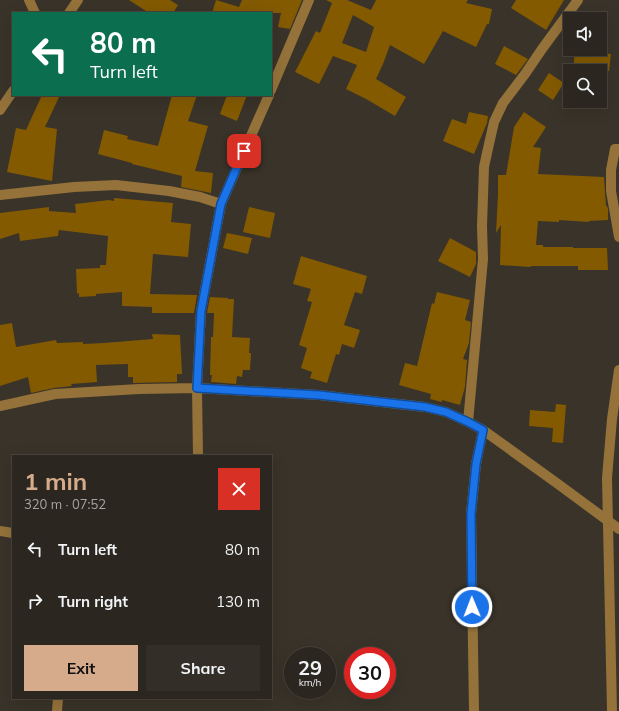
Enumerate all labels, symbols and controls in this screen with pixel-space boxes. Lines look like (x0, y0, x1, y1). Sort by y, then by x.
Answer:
map controls (563, 12, 607, 108)
button: sound (563, 12, 607, 56)
text: 80 m (90, 25, 156, 60)
icon: left (24, 28, 76, 80)
text: Turn left (90, 60, 158, 83)
button: search (563, 64, 607, 108)
pin (227, 134, 261, 168)
icon: arrive (233, 140, 255, 162)
text: 1 min (24, 466, 87, 496)
button: close (218, 468, 260, 510)
text: 320 m · 07:52 (24, 496, 106, 512)
icon: left (24, 538, 46, 560)
text: Turn left (58, 540, 117, 559)
text: 80 m (225, 540, 260, 559)
position arrow (451, 586, 493, 628)
icon: right (24, 590, 46, 612)
text: Turn right (58, 592, 128, 611)
text: 130 m (216, 592, 260, 611)
button: Exit (24, 645, 138, 691)
button: Share (146, 645, 260, 691)
speed limit sign: 30 (344, 647, 396, 699)
text: 29 (298, 655, 322, 680)
text: km/h (299, 676, 321, 689)

